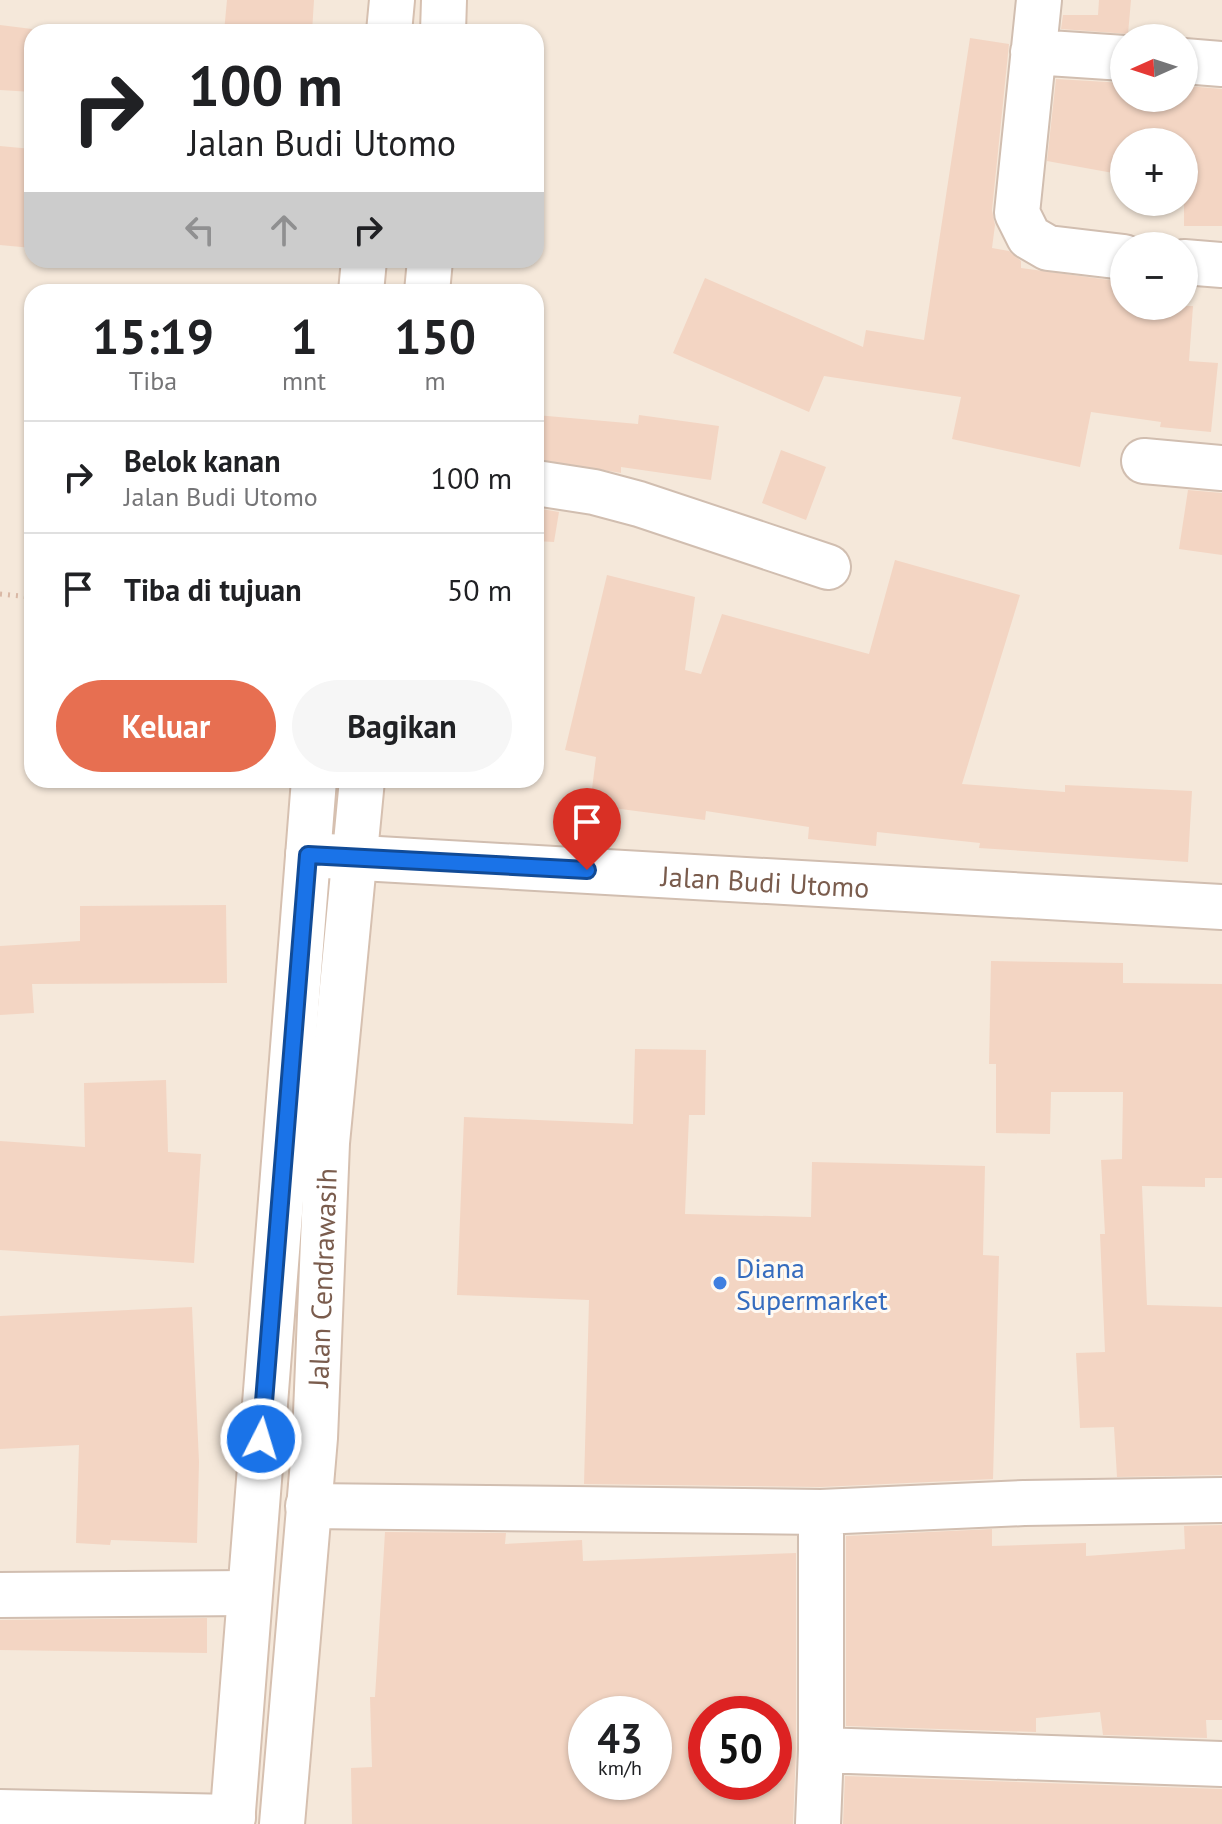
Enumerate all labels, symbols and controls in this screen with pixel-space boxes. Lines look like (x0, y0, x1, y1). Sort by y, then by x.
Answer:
north arrow (1110, 24, 1198, 112)
map controls (1110, 24, 1198, 320)
text: 100 m (188, 49, 343, 121)
icon: right (56, 56, 160, 160)
text: Jalan Budi Utomo (188, 119, 456, 166)
button: + (1110, 128, 1198, 216)
icon: left (178, 208, 222, 252)
icon: ahead (262, 208, 306, 252)
icon: right (346, 208, 390, 252)
button: − (1110, 232, 1198, 320)
text: 15:19 (92, 305, 214, 367)
text: 1 (290, 305, 318, 367)
text: 150 (394, 305, 476, 367)
text: Tiba (129, 364, 177, 397)
text: mnt (282, 364, 326, 397)
text: m (424, 364, 446, 397)
text: Belok kanan (124, 441, 281, 480)
icon: right (56, 455, 100, 499)
text: 100 m (431, 458, 512, 497)
text: Jalan Budi Utomo (124, 480, 318, 513)
icon: arrive (56, 567, 100, 611)
text: Tiba di tujuan (124, 570, 302, 609)
text: 50 m (447, 570, 512, 609)
button: Keluar (56, 680, 276, 772)
button: Bagikan (292, 680, 512, 772)
pin (553, 788, 621, 870)
icon: arrive (565, 800, 609, 844)
street label: Jalan Budi Utomo (659, 857, 870, 905)
street label: Jalan Cendrawasih (299, 1167, 344, 1389)
place label: Diana Supermarket (736, 1249, 888, 1318)
marker: Diana Supermarket (711, 1274, 729, 1292)
position arrow (219, 1397, 303, 1481)
speed limit sign: 50 (688, 1696, 792, 1800)
text: 43 (597, 1712, 643, 1764)
text: km/h (598, 1755, 642, 1781)

